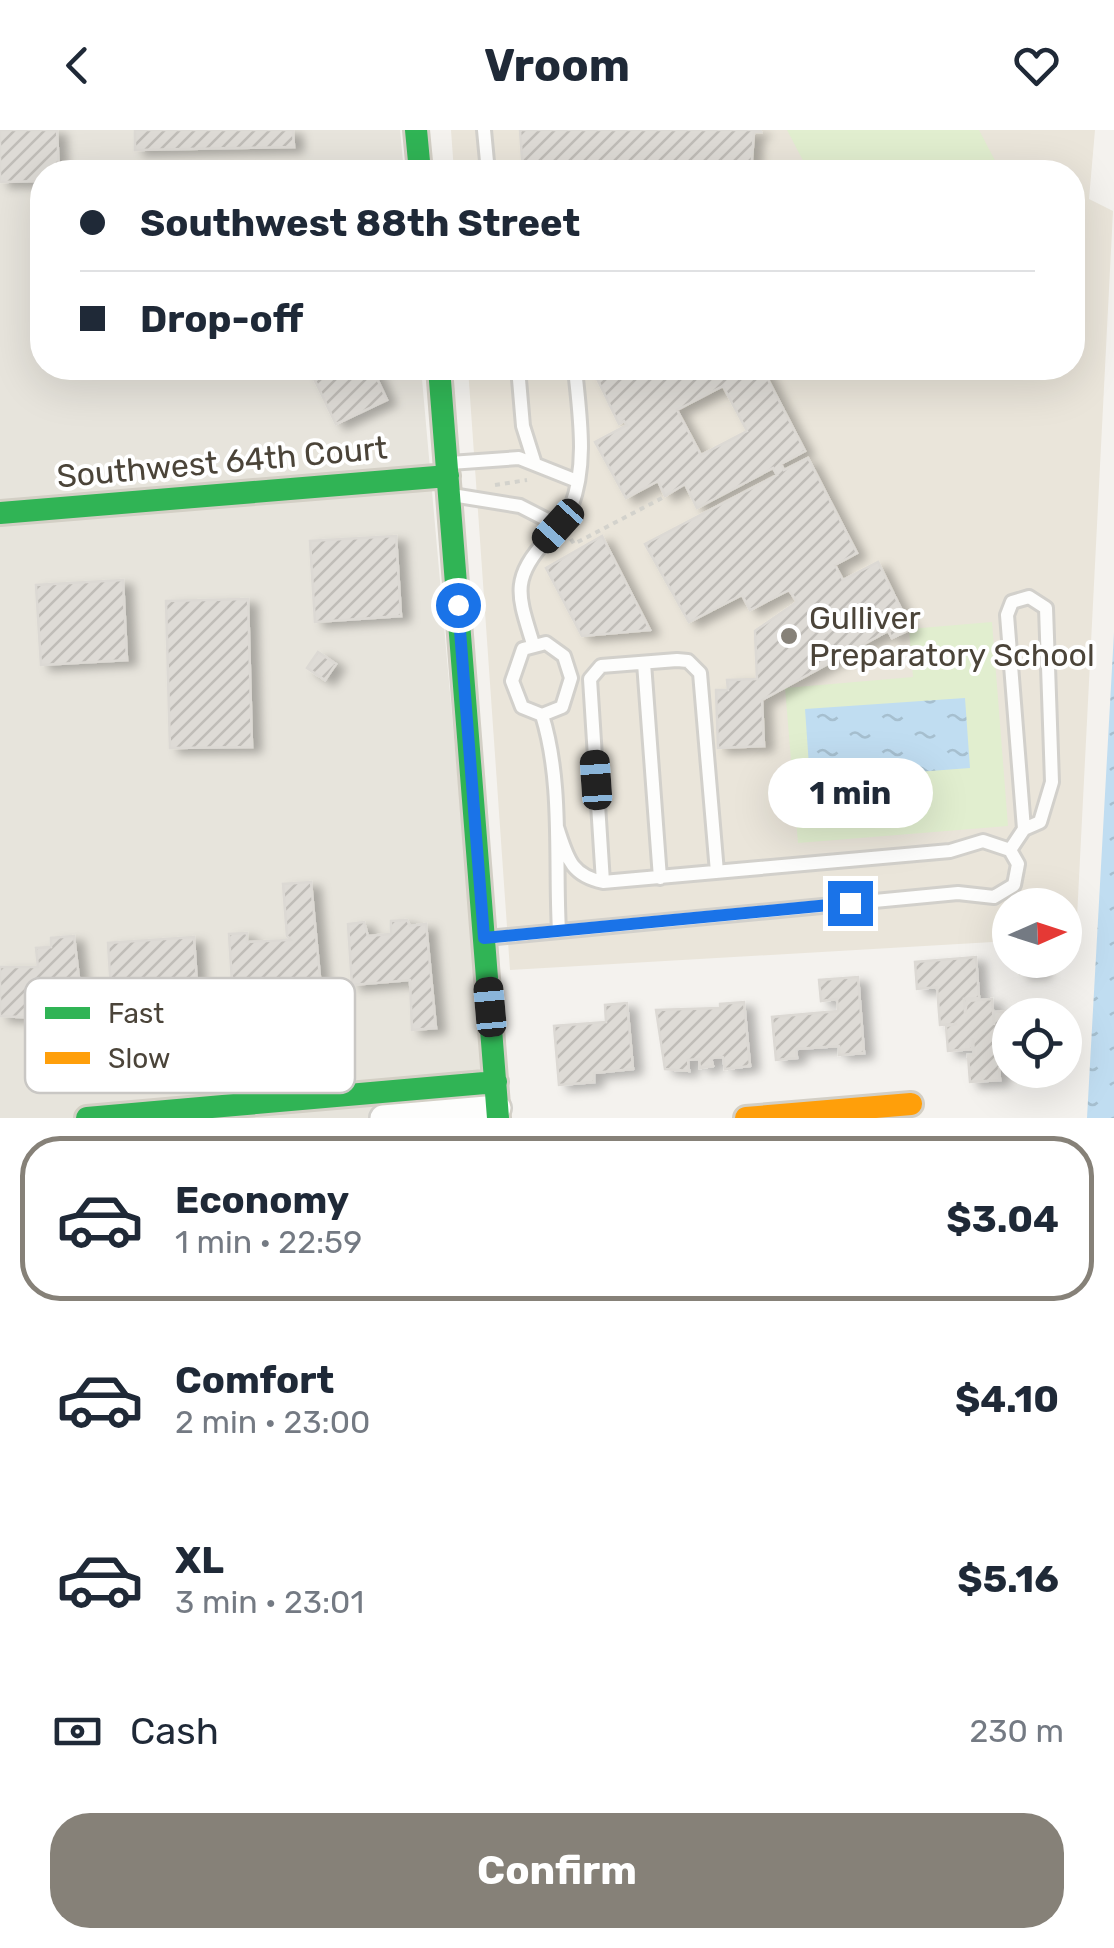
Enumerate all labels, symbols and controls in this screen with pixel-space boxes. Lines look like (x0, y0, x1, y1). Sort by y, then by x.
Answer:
icon: back (50, 38, 105, 93)
icon: heart (1009, 38, 1064, 93)
text: Vroom (484, 39, 630, 92)
text: Southwest 88th Street (140, 200, 580, 246)
text: Drop-off (140, 296, 303, 342)
street label: Southwest 64th Court (55, 429, 389, 495)
car (527, 494, 589, 558)
route start (436, 583, 481, 628)
place label: Gulliver Preparatory School (809, 599, 1095, 674)
marker: Gulliver Preparatory School (778, 625, 800, 647)
car (579, 749, 613, 811)
callout: 1 min (768, 758, 932, 828)
text: 1 min (810, 774, 891, 812)
route end (828, 881, 873, 926)
north arrow (992, 888, 1082, 978)
map controls (992, 888, 1082, 1088)
car (472, 976, 508, 1038)
legend (25, 978, 355, 1093)
text: Fast (108, 997, 164, 1030)
button: locate (992, 998, 1082, 1088)
text: Slow (108, 1042, 170, 1075)
icon: car (55, 1174, 145, 1264)
text: Economy (175, 1177, 349, 1223)
text: $3.04 (946, 1196, 1059, 1242)
text: 1 min · 22:59 (175, 1223, 362, 1261)
icon: car (55, 1354, 145, 1444)
text: Comfort (175, 1357, 334, 1403)
text: $4.10 (955, 1376, 1059, 1422)
text: 2 min · 23:00 (175, 1403, 370, 1441)
icon: car (55, 1534, 145, 1624)
text: XL (175, 1537, 224, 1583)
text: $5.16 (957, 1556, 1059, 1602)
text: 3 min · 23:01 (175, 1583, 364, 1621)
icon: cash (50, 1704, 105, 1759)
text: Cash (130, 1708, 219, 1754)
text: 230 m (969, 1712, 1064, 1750)
button: Confirm (50, 1813, 1064, 1928)

